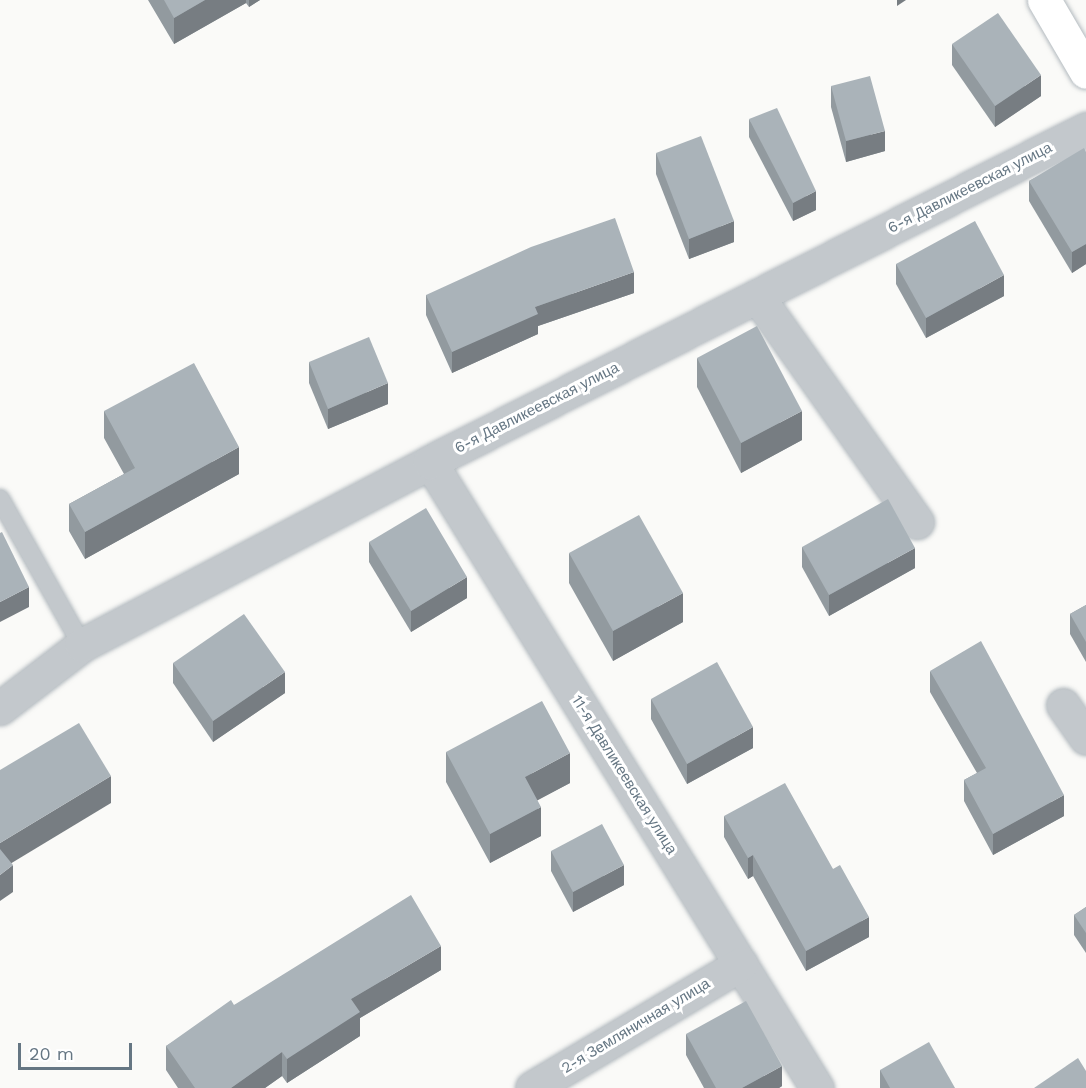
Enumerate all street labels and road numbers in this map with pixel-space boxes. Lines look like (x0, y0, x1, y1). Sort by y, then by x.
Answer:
street label: 6-я Давликеевская улица (885, 139, 1055, 237)
street label: 6-я Давликеевская улица (452, 359, 622, 457)
street label: 11-я Давликеевская улица (568, 692, 680, 858)
street label: 2-я Земляничная улица (559, 975, 713, 1077)

